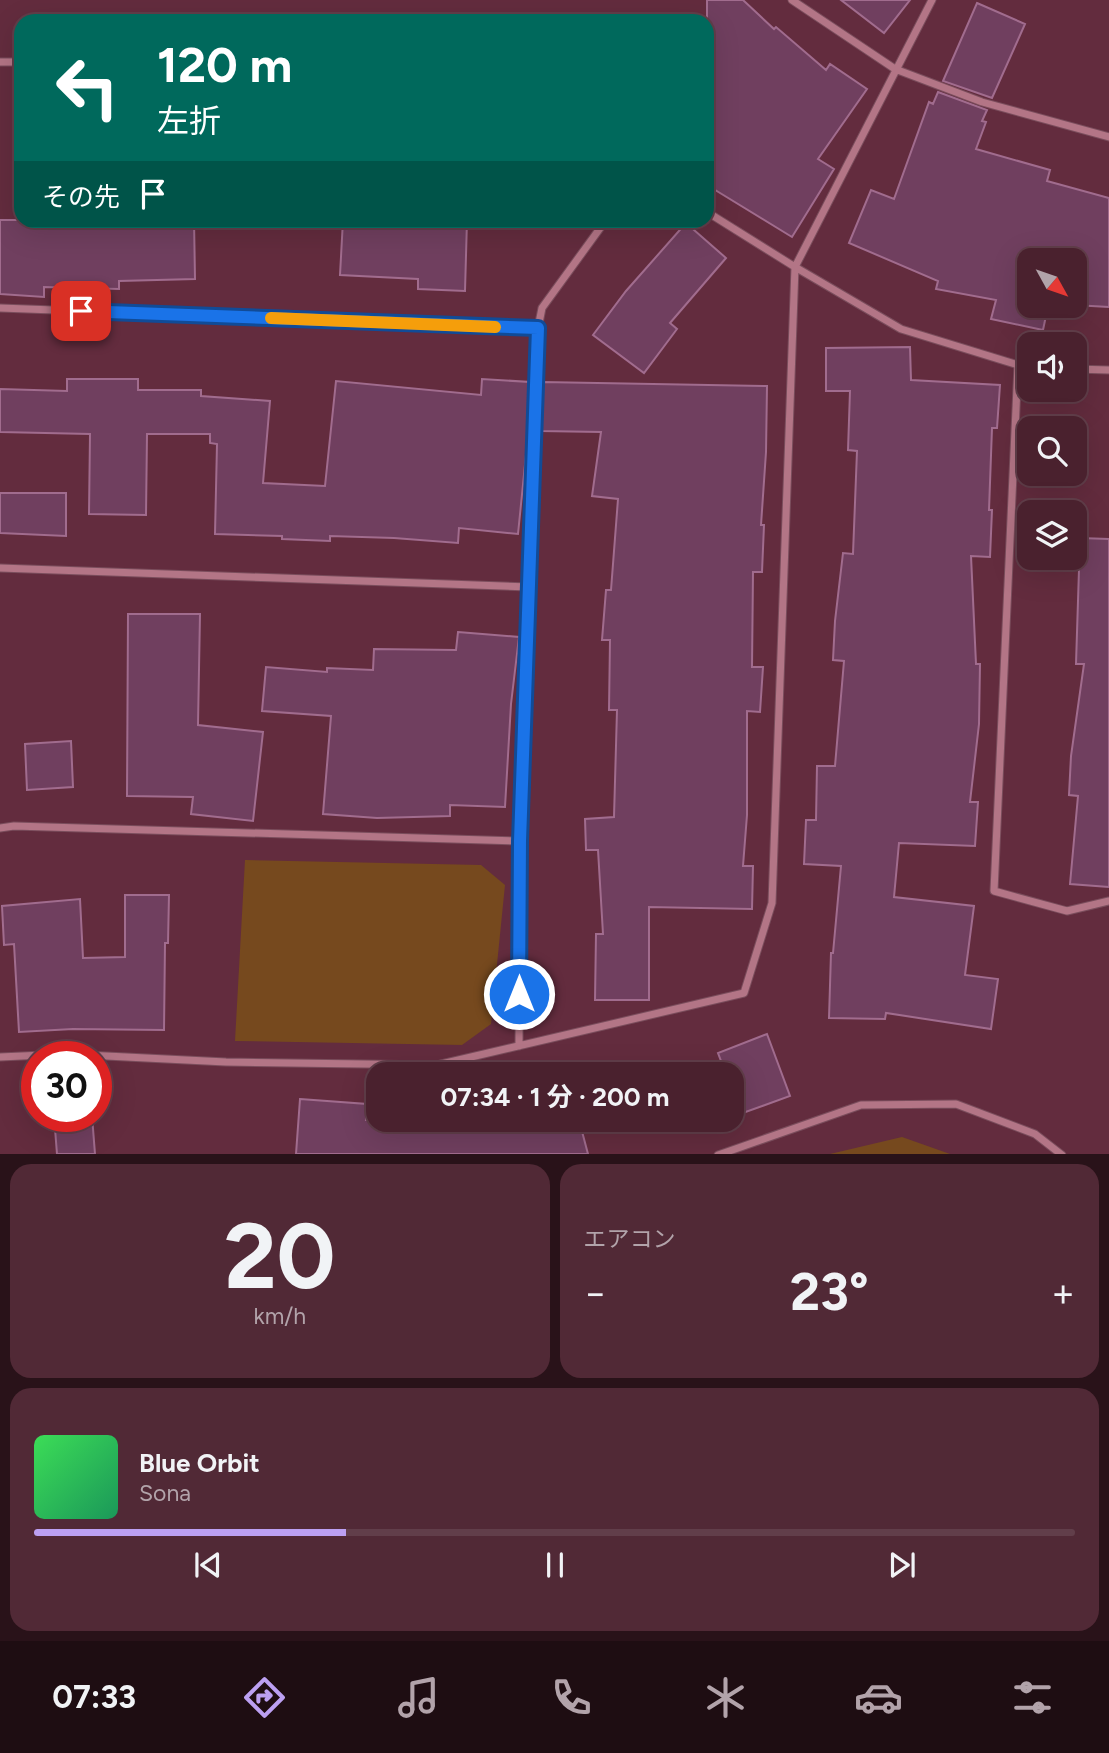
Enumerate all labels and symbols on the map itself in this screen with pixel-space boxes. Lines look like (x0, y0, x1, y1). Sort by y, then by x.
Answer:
north arrow (1017, 248, 1087, 318)
pin (51, 281, 111, 341)
position arrow (482, 957, 556, 1031)
speed limit sign: 30 (21, 1041, 112, 1132)

